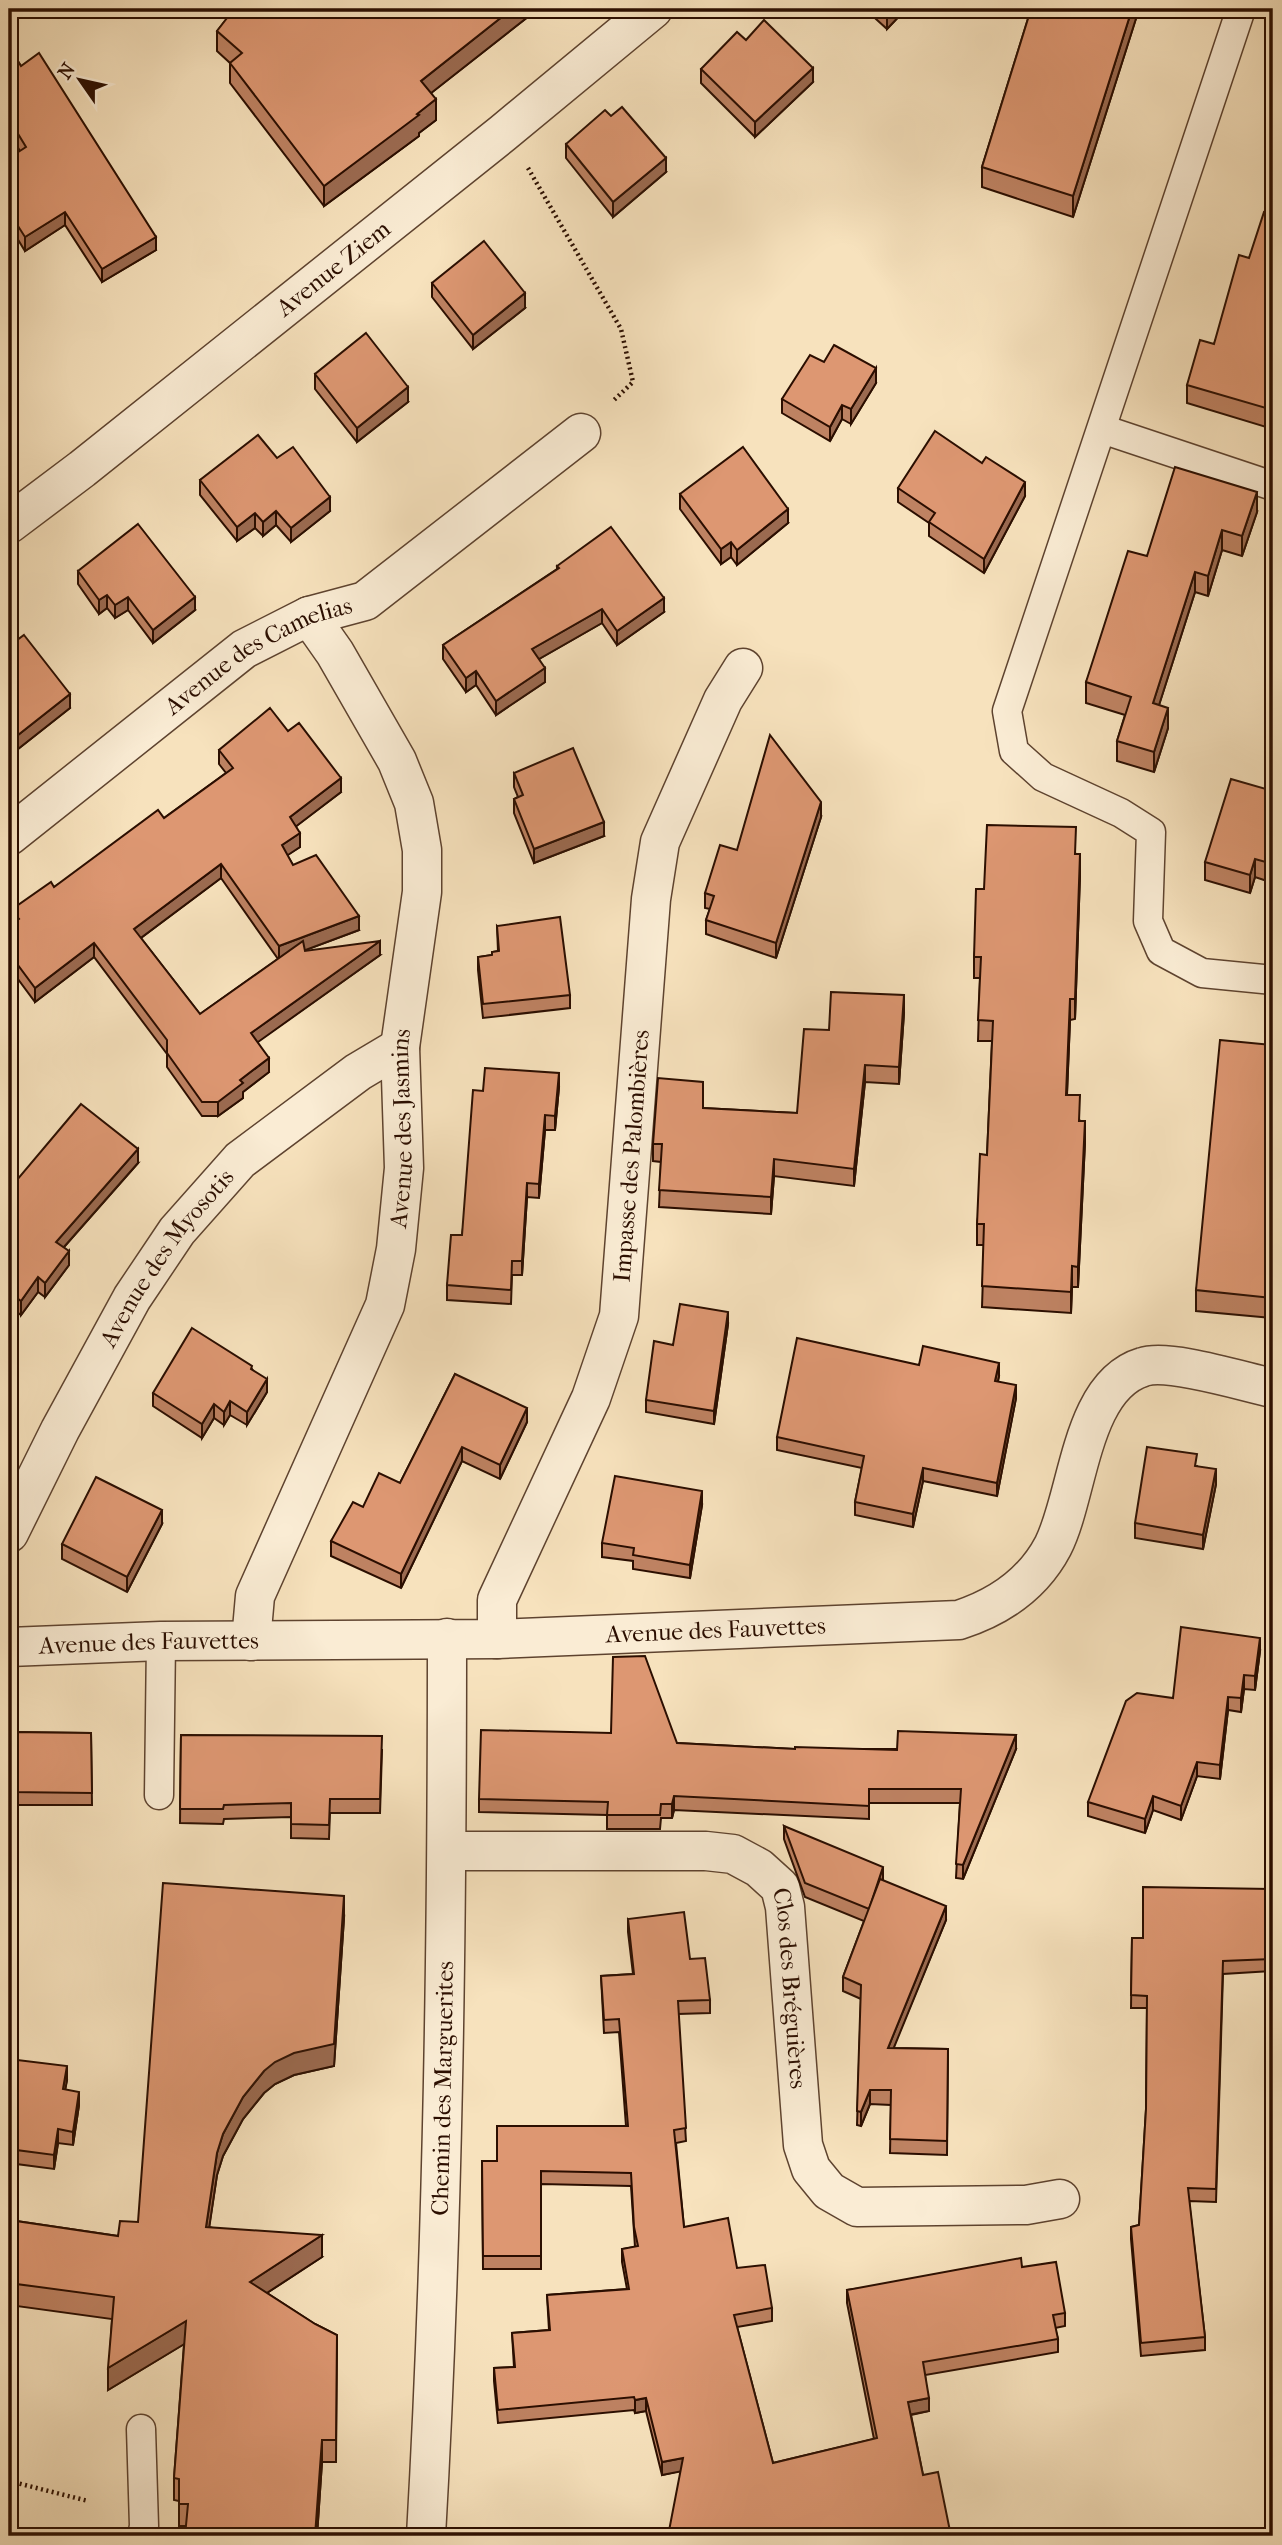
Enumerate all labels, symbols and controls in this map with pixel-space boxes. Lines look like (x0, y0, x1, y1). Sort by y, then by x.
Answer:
north arrow (46, 46, 116, 116)
text: N (54, 58, 80, 83)
street label: Avenue Ziem (270, 214, 396, 323)
street label: Avenue des Camelias (158, 591, 355, 721)
street label: Avenue des Jasmins (384, 1027, 419, 1230)
street label: Impasse des Palombières (608, 1029, 655, 1283)
street label: Avenue des Myosotis (93, 1163, 240, 1353)
street label: Avenue des Fauvettes (604, 1611, 826, 1649)
street label: Avenue des Fauvettes (37, 1626, 259, 1660)
street label: Clos des Bréguières (767, 1885, 813, 2090)
street label: Chemin des Marguerites (426, 1961, 459, 2216)

